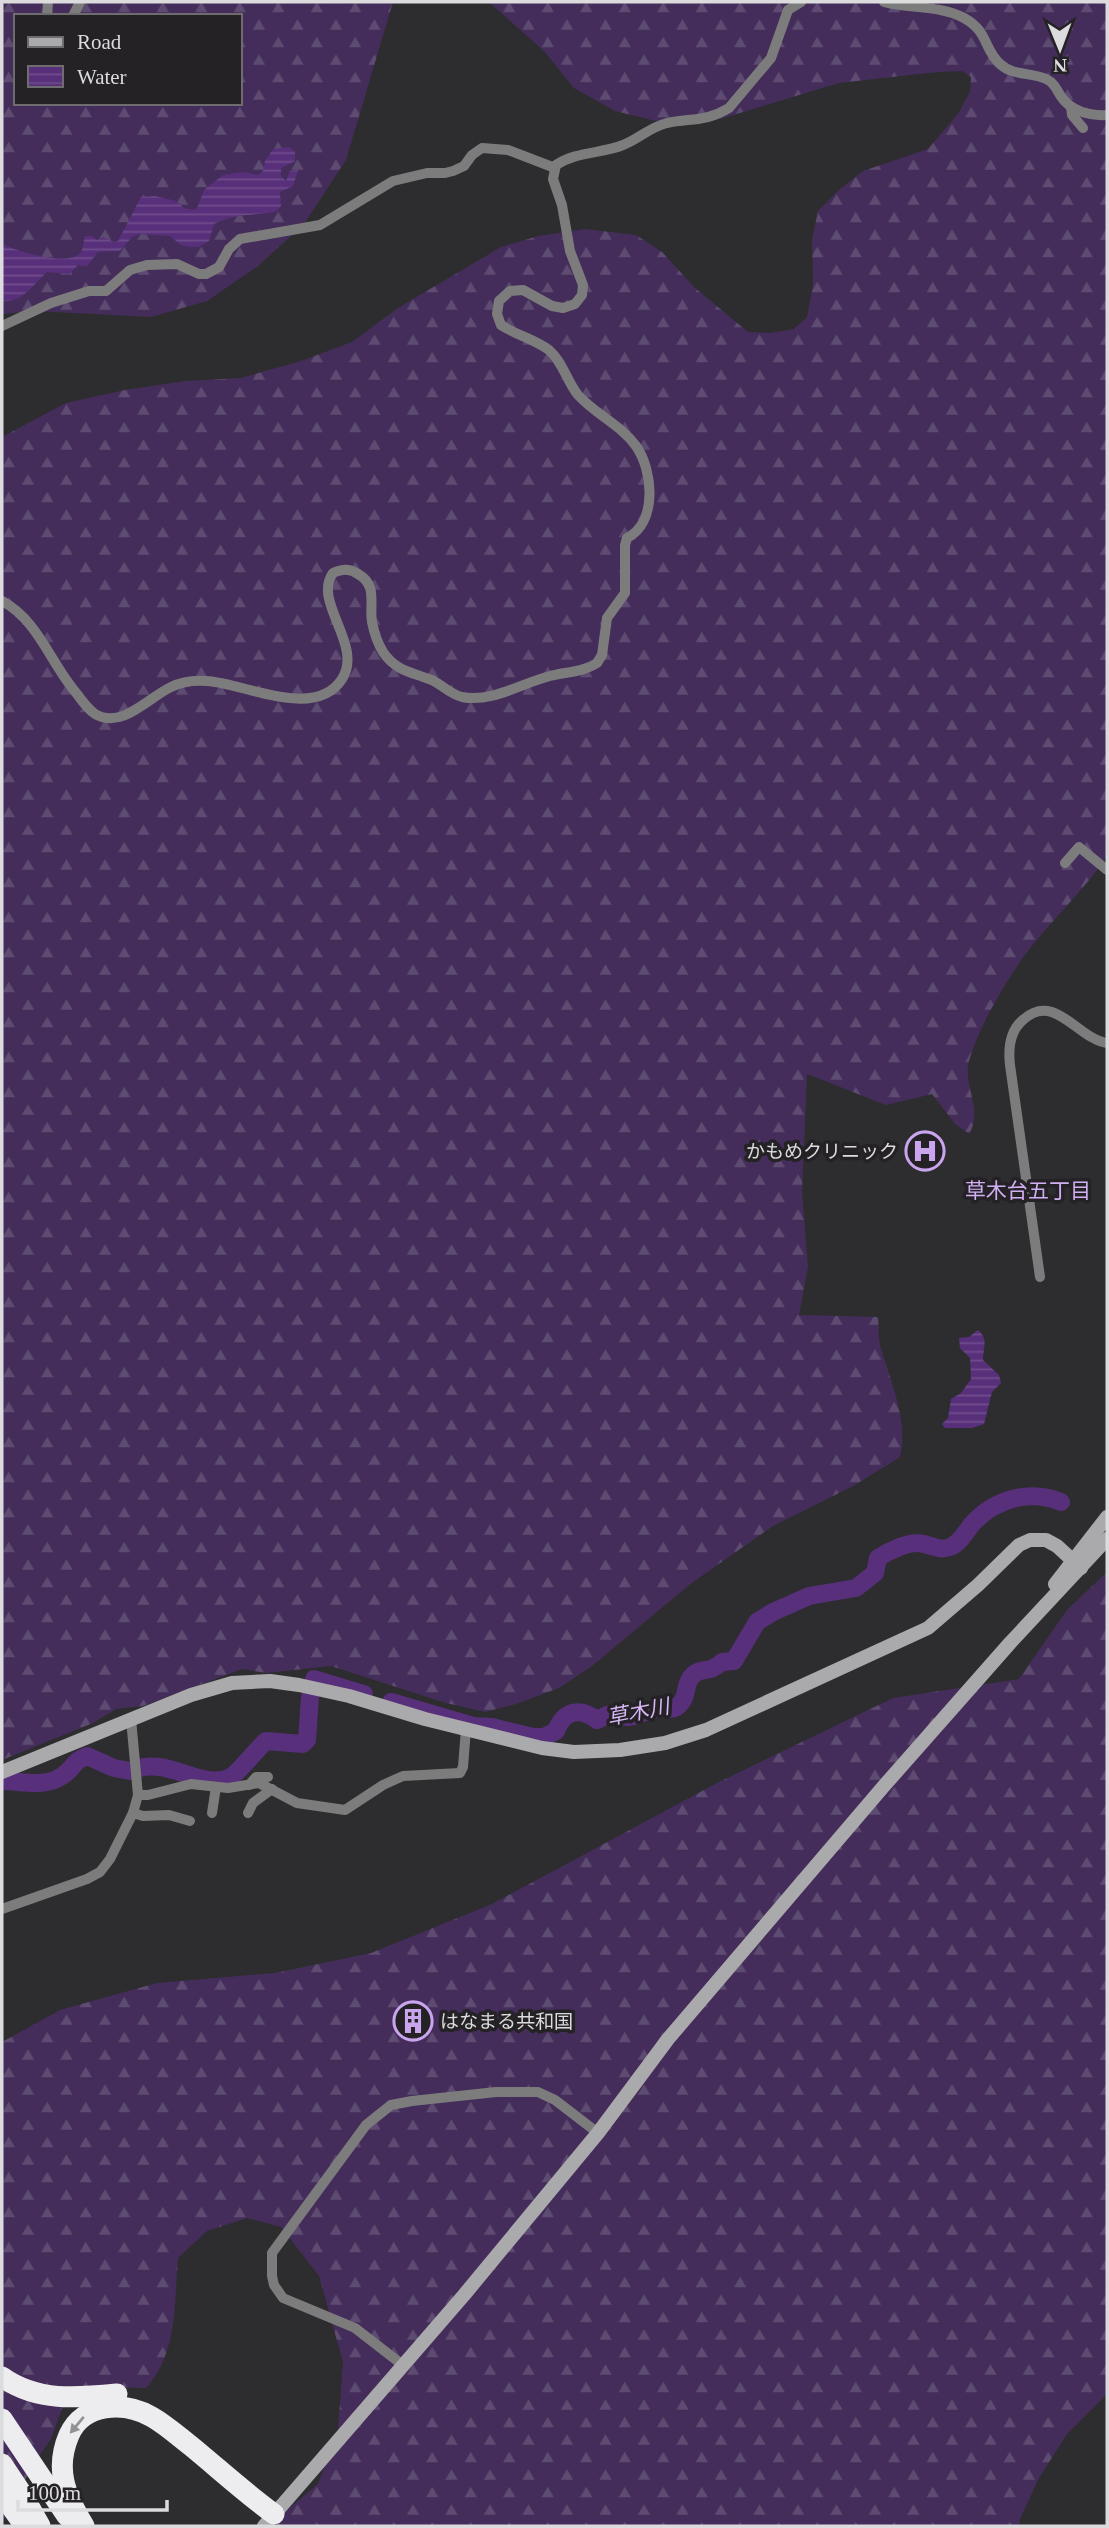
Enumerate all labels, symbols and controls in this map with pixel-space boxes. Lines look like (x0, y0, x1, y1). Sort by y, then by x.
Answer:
legend (14, 14, 242, 105)
north arrow (1025, 14, 1095, 84)
text: Road (77, 30, 122, 54)
text: N (1053, 55, 1067, 76)
text: Water (77, 65, 127, 89)
hospital icon: かもめクリニック (904, 1130, 946, 1172)
place label: かもめクリニック (746, 1141, 898, 1162)
district label: 草木台五丁目 (965, 1179, 1091, 1203)
water label: 草木川 (605, 1694, 673, 1730)
building icon: はなまる共和国 (392, 2000, 434, 2042)
place label: はなまる共和国 (440, 2011, 573, 2032)
one-way arrow (69, 2416, 84, 2434)
scale bar (18, 2468, 166, 2512)
text: 100 m (28, 2481, 81, 2505)

